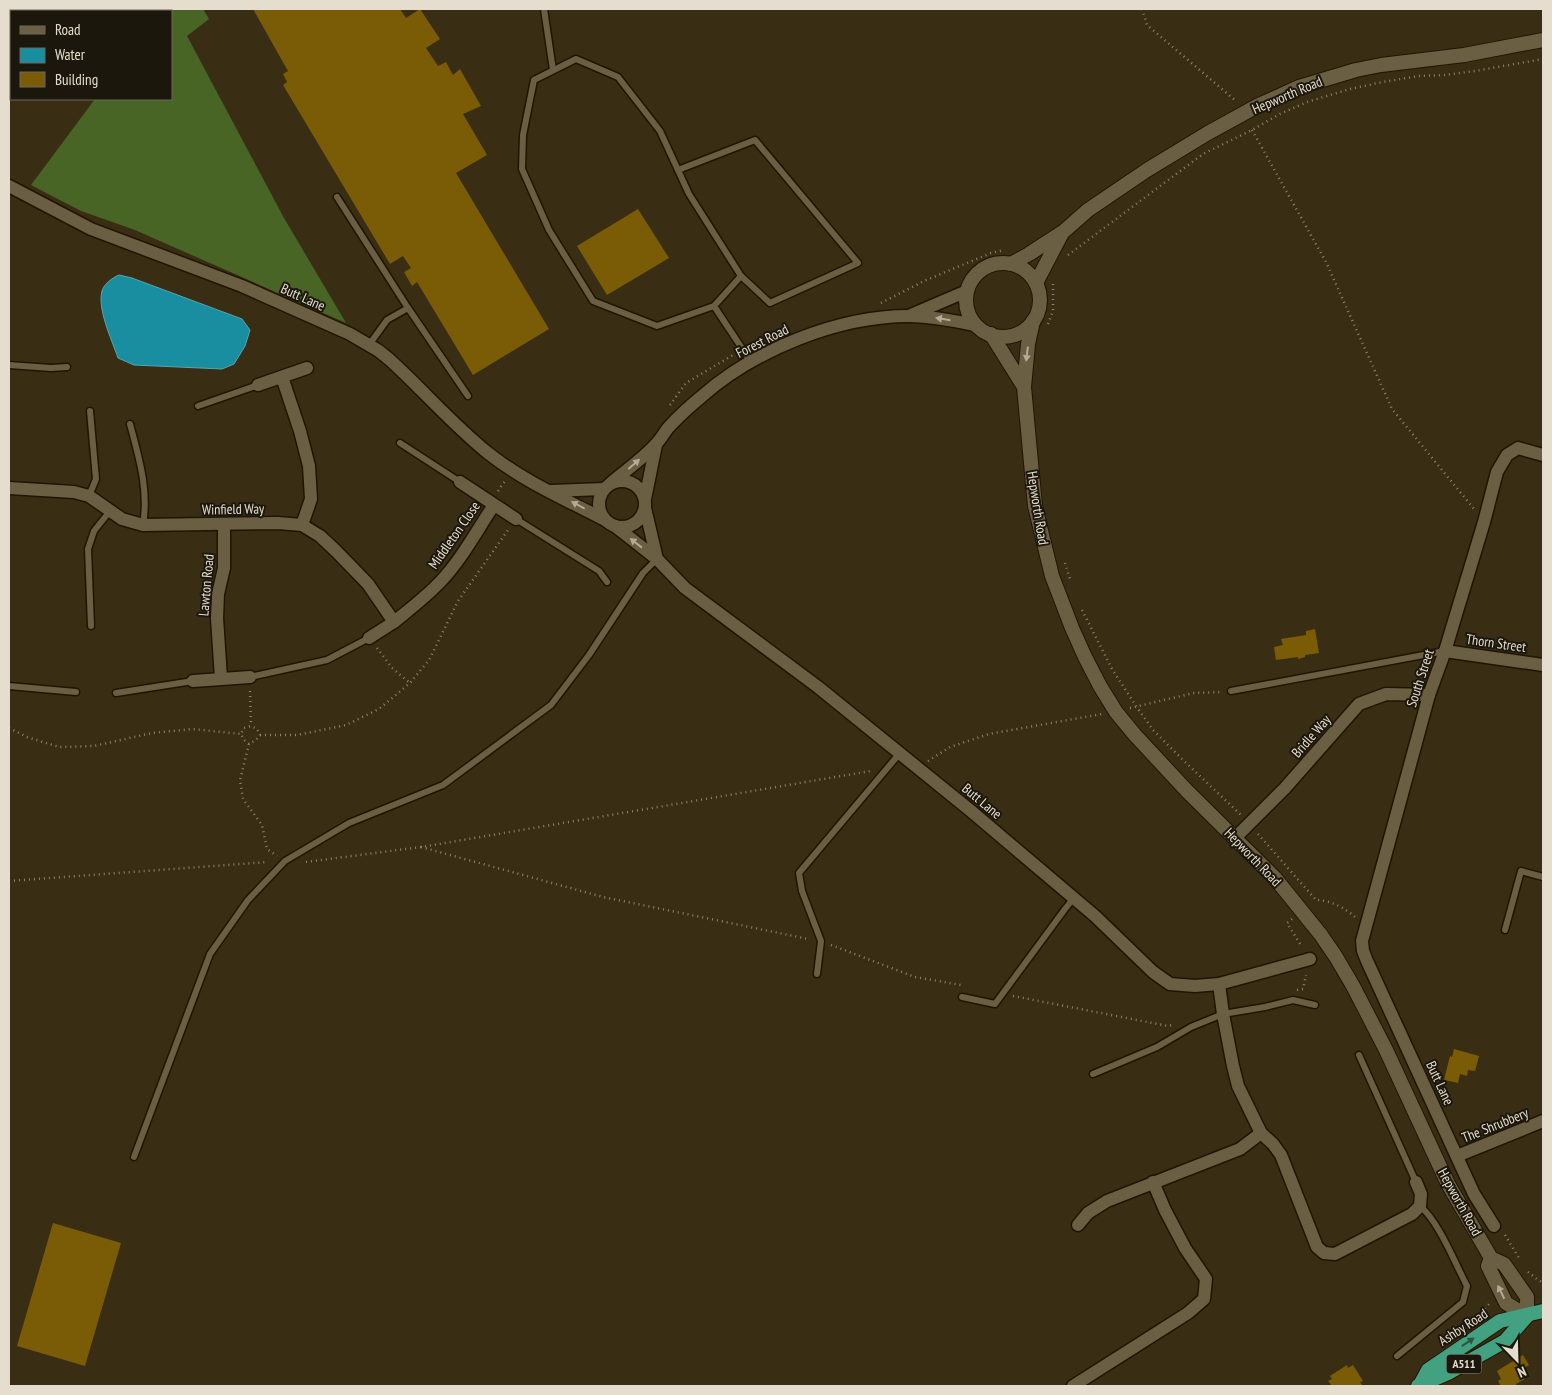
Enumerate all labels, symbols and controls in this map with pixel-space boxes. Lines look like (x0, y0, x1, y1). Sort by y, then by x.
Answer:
legend (10, 10, 172, 100)
text: Road (55, 20, 81, 39)
text: Water (55, 45, 86, 64)
text: Building (55, 70, 98, 89)
street label: Hepworth Road (1249, 72, 1325, 118)
street label: Butt Lane (278, 279, 328, 315)
one-way arrow (934, 315, 950, 323)
street label: Forest Road (733, 320, 791, 362)
one-way arrow (1023, 346, 1031, 362)
one-way arrow (627, 458, 639, 470)
street label: Hepworth Road (1023, 470, 1053, 546)
street label: Middleton Close (424, 498, 484, 572)
street label: Winfield Way (202, 499, 265, 519)
one-way arrow (571, 501, 584, 510)
one-way arrow (629, 538, 643, 548)
street label: Lawton Road (194, 553, 218, 617)
street label: Thorn Street (1465, 630, 1527, 656)
street label: South Street (1402, 647, 1438, 709)
street label: Bridle Way (1287, 710, 1335, 761)
street label: Butt Lane (958, 779, 1006, 823)
street label: Hepworth Road (1221, 824, 1285, 890)
street label: Butt Lane (1422, 1058, 1458, 1108)
street label: The Shrubbery (1459, 1103, 1532, 1147)
street label: Hepworth Road (1434, 1165, 1486, 1239)
one-way arrow (1496, 1285, 1504, 1299)
street label: Ashby Road (1435, 1304, 1491, 1350)
north arrow (1492, 1335, 1542, 1385)
one-way arrow (1461, 1337, 1475, 1347)
road number: A511 (1446, 1355, 1482, 1374)
text: N (1515, 1362, 1529, 1382)

